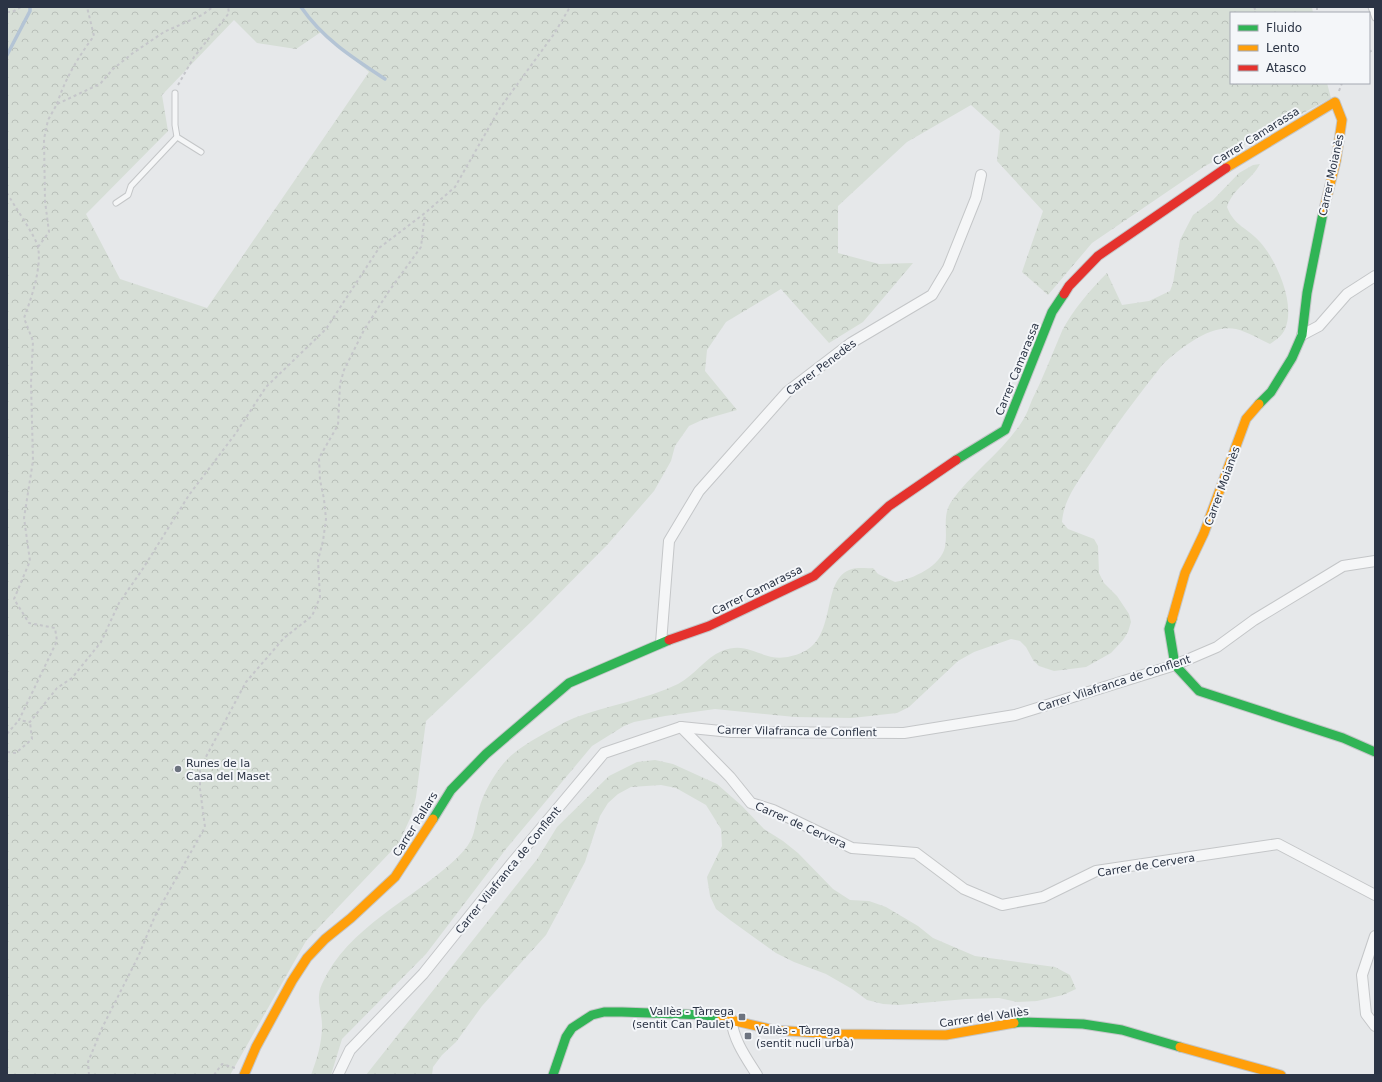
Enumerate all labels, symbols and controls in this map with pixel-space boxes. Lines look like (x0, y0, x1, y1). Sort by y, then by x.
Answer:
legend (1230, 12, 1370, 84)
text: Fluido (1266, 21, 1302, 35)
text: Lento (1266, 41, 1300, 55)
text: Atasco (1266, 61, 1306, 75)
street label: Carrer Camarassa (1211, 105, 1302, 168)
street label: Carrer Moianès (1316, 133, 1347, 217)
street label: Carrer Camarassa (993, 321, 1042, 418)
street label: Carrer Penedès (784, 337, 859, 398)
street label: Carrer Moianès (1202, 445, 1243, 528)
street label: Carrer Camarassa (710, 563, 805, 618)
street label: Carrer Vilafranca de Conflent (1036, 652, 1193, 714)
street label: Carrer Vilafranca de Conflent (717, 724, 878, 739)
place label: Runes de la Casa del Maset (186, 757, 270, 783)
marker: Runes de la Casa del Maset (173, 764, 183, 774)
street label: Carrer Pallars (390, 789, 441, 859)
street label: Carrer de Cervera (753, 799, 848, 851)
street label: Carrer Vilafranca de Conflent (453, 804, 564, 937)
street label: Carrer de Cervera (1096, 851, 1196, 880)
place label: Vallès - Tàrrega (sentit Can Paulet) (632, 1005, 734, 1031)
street label: Carrer del Vallès (939, 1005, 1030, 1030)
marker: Vallès - Tàrrega (sentit Can Paulet) (737, 1012, 747, 1022)
place label: Vallès - Tàrrega (sentit nucli urbà) (756, 1024, 854, 1050)
marker: Vallès - Tàrrega (sentit nucli urbà) (743, 1031, 753, 1041)

